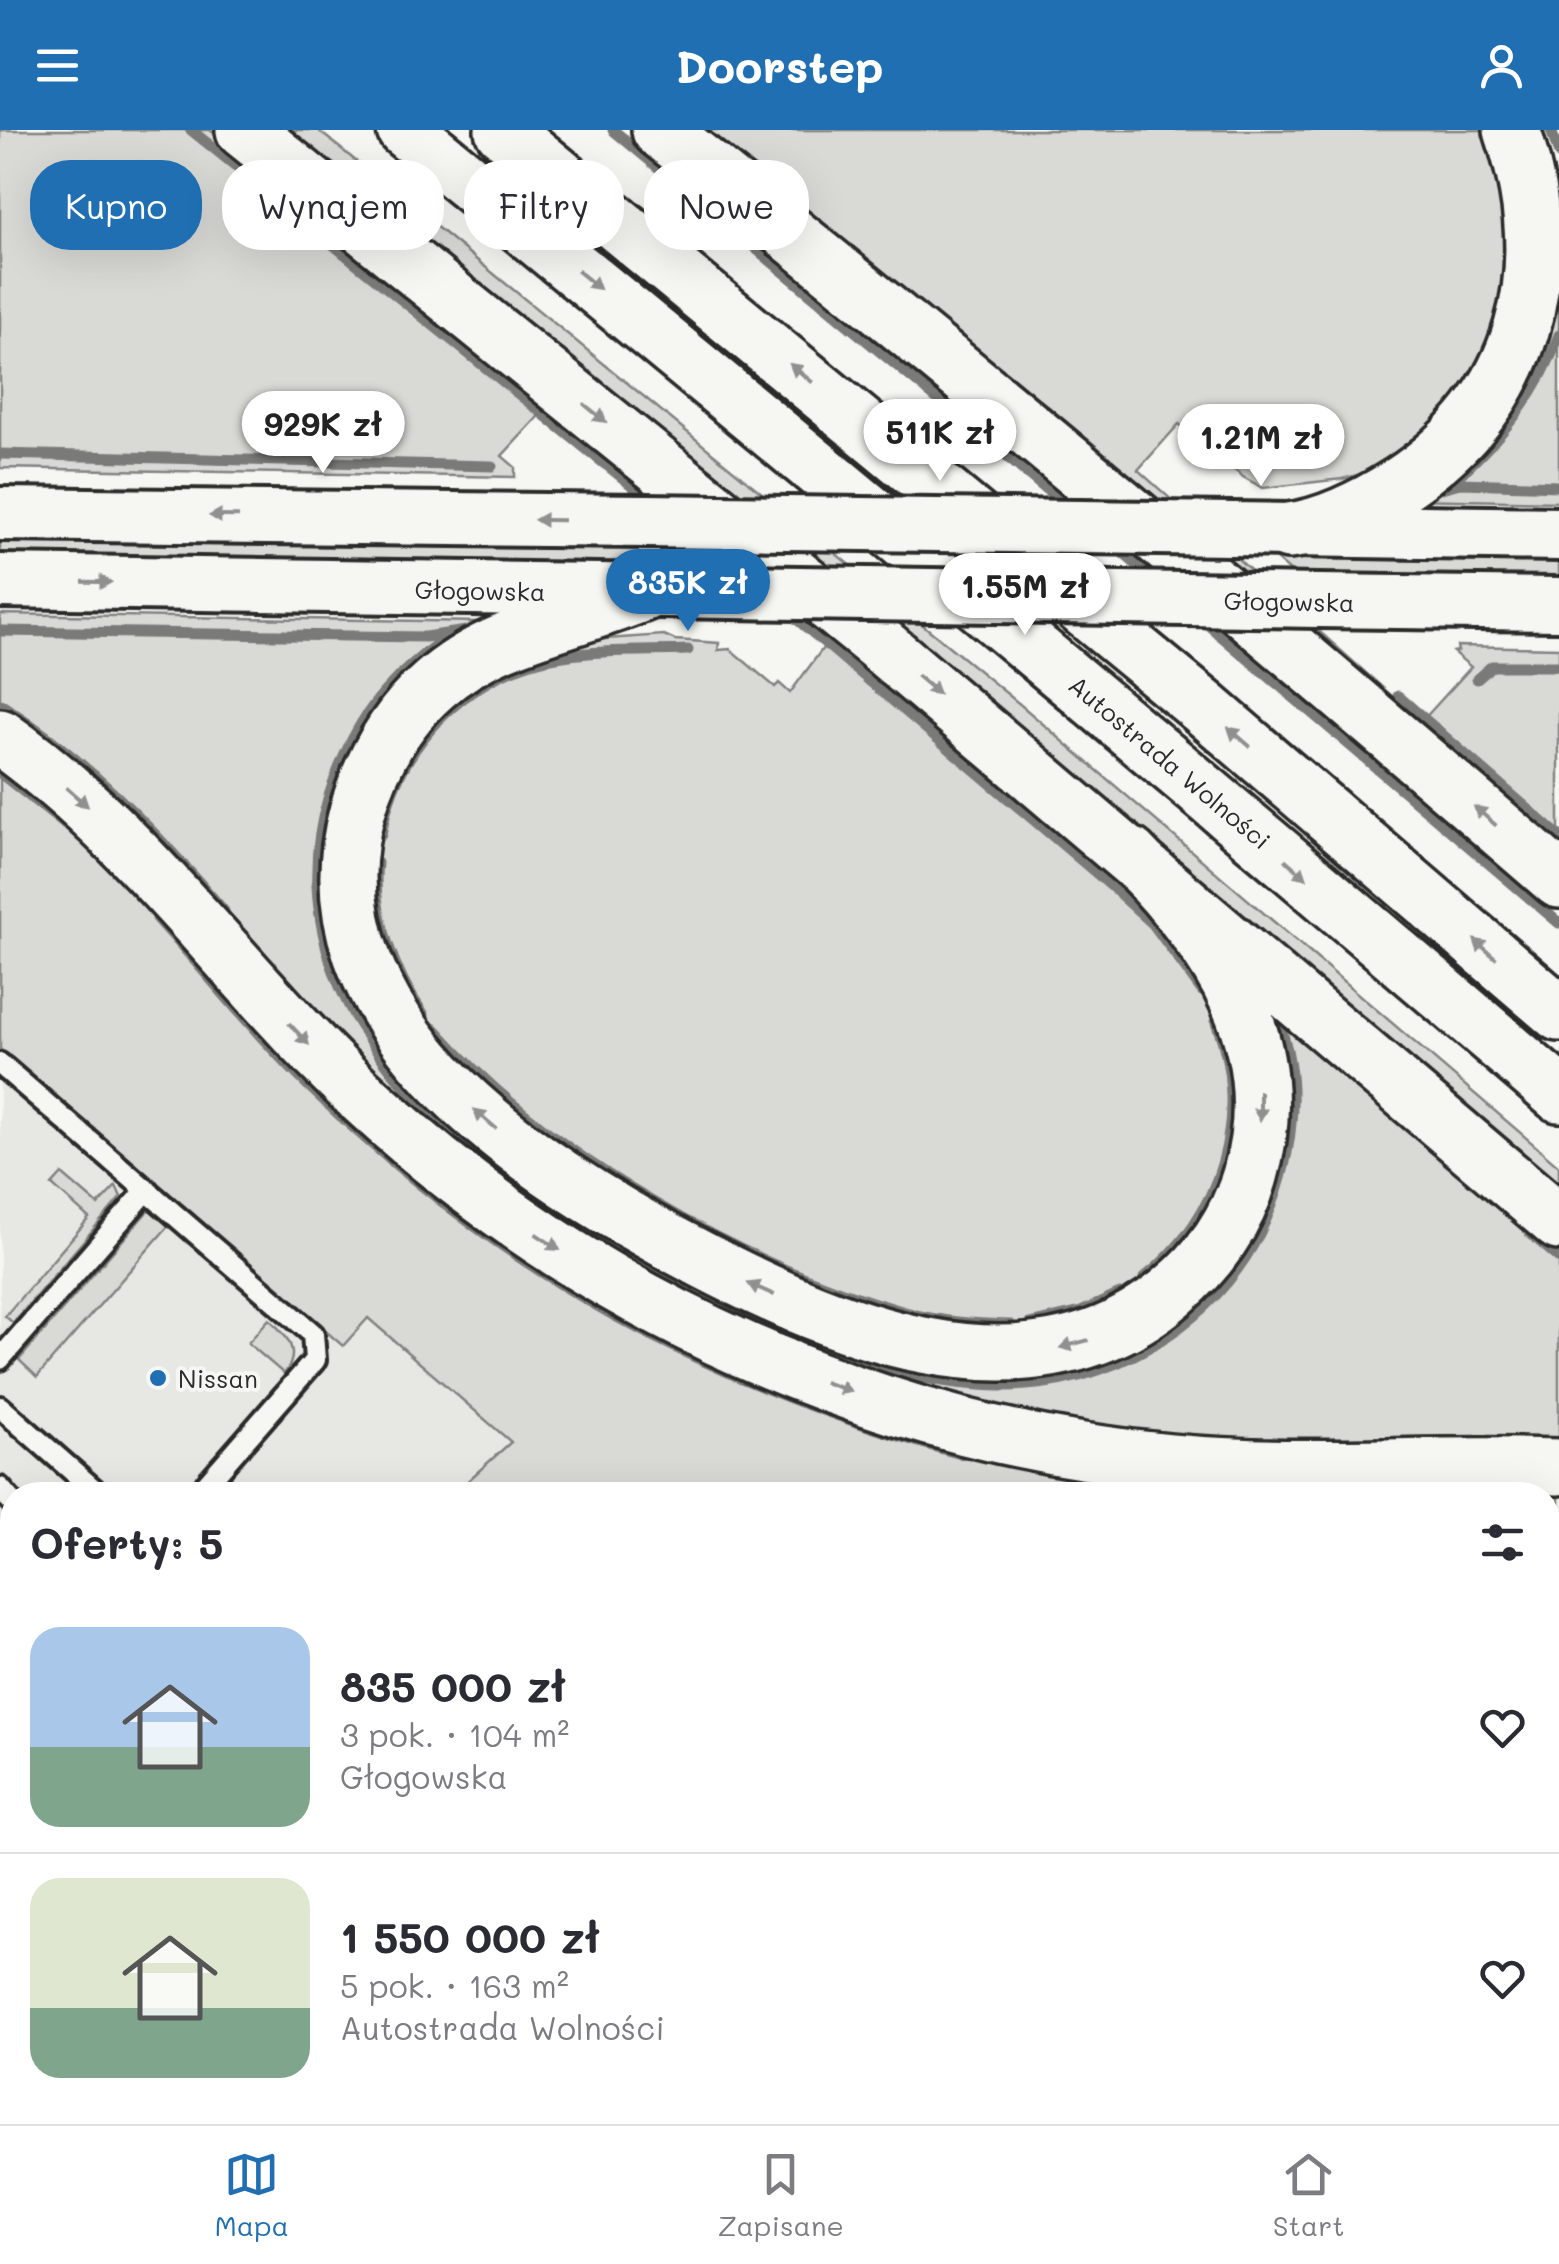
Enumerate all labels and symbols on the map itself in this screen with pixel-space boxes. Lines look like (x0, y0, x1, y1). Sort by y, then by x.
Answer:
one-way arrow (577, 269, 602, 290)
one-way arrow (788, 363, 813, 384)
pin: 929K zł (231, 391, 415, 476)
pin: 511K zł (848, 399, 1032, 484)
one-way arrow (583, 402, 608, 423)
pin: 1.21M zł (1158, 404, 1364, 489)
one-way arrow (207, 508, 239, 524)
one-way arrow (532, 512, 564, 528)
pin: 835K zł (596, 549, 780, 634)
pin: 1.55M zł (922, 553, 1128, 638)
street label: Głogowska (414, 573, 546, 607)
one-way arrow (82, 574, 114, 590)
street label: Głogowska (1223, 584, 1355, 618)
street label: Autostrada Wolności (1063, 668, 1277, 856)
one-way arrow (915, 674, 940, 696)
one-way arrow (1226, 727, 1251, 749)
one-way arrow (64, 786, 89, 808)
one-way arrow (1473, 805, 1498, 827)
one-way arrow (1284, 858, 1309, 879)
one-way arrow (1473, 939, 1498, 960)
one-way arrow (287, 1022, 310, 1046)
one-way arrow (1252, 1091, 1268, 1123)
one-way arrow (472, 1109, 497, 1131)
one-way arrow (534, 1232, 561, 1250)
one-way arrow (746, 1280, 775, 1297)
one-way arrow (1058, 1336, 1089, 1352)
place label: Nissan (178, 1362, 258, 1394)
marker: Nissan (147, 1367, 169, 1389)
one-way arrow (823, 1380, 853, 1395)

